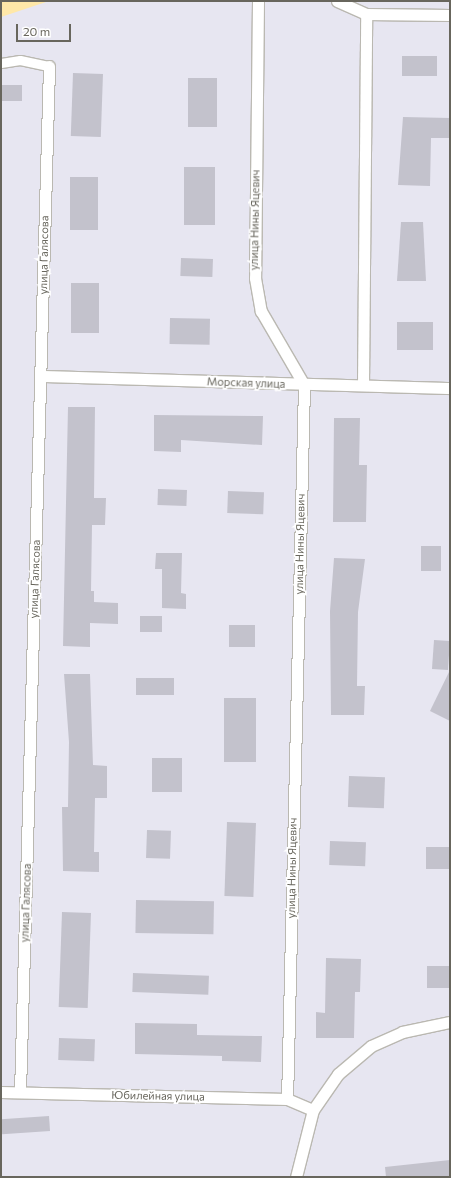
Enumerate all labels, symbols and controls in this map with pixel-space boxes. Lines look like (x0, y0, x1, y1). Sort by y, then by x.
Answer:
scale bar (18, 16, 73, 42)
text: 20 m (23, 24, 50, 38)
street label: улица Нины Яцевич (248, 170, 262, 270)
street label: улица Галясова (37, 215, 51, 295)
street label: Морская улица (207, 375, 285, 391)
street label: улица Нины Яцевич (293, 494, 307, 594)
street label: улица Галясова (27, 539, 43, 619)
street label: улица Нины Яцевич (285, 818, 299, 918)
street label: улица Галясова (18, 863, 34, 943)
street label: Юбилейная улица (111, 1089, 205, 1103)

